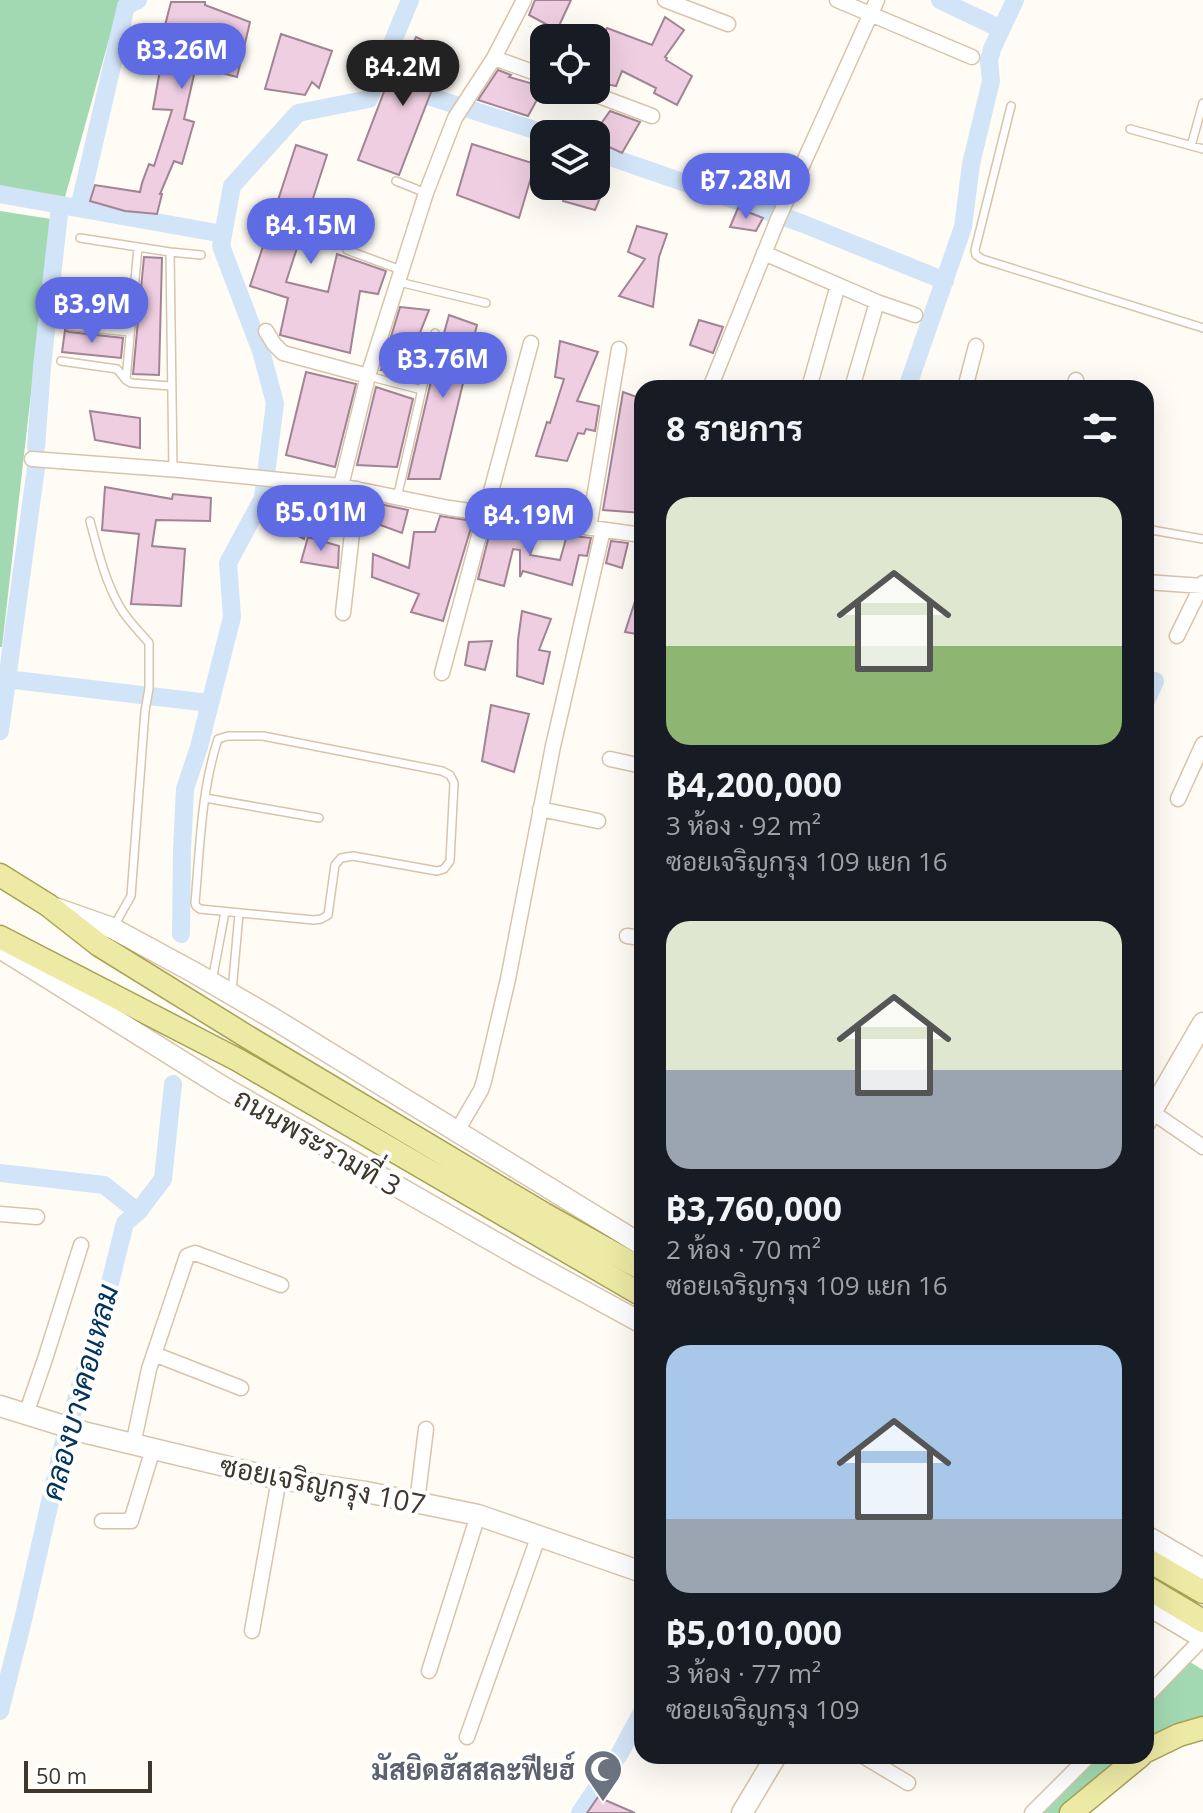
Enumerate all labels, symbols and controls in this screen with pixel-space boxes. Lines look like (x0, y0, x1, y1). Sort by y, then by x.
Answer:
pin: ฿3.26M (117, 23, 247, 91)
map controls (530, 24, 610, 200)
button: locate (530, 24, 610, 104)
text: ฿3.26M (136, 31, 228, 67)
pin: ฿4.2M (347, 40, 459, 108)
text: ฿4.2M (364, 48, 442, 84)
button: layers (530, 120, 610, 200)
pin: ฿7.28M (681, 153, 811, 221)
text: ฿7.28M (700, 161, 792, 197)
pin: ฿4.15M (246, 198, 376, 266)
text: ฿4.15M (265, 206, 357, 242)
pin: ฿3.9M (36, 277, 148, 345)
text: ฿3.9M (53, 285, 131, 321)
pin: ฿3.76M (378, 332, 508, 400)
text: ฿3.76M (397, 340, 489, 376)
text: 8 รายการ (666, 405, 803, 451)
icon: filters (1078, 406, 1122, 450)
pin: ฿5.01M (256, 485, 386, 553)
pin: ฿4.19M (464, 488, 594, 556)
text: ฿5.01M (275, 493, 367, 529)
text: ฿4.19M (483, 496, 575, 532)
icon: home (822, 549, 966, 693)
text: ฿4,200,000 (666, 761, 842, 807)
text: 3 ห้อง · 92 m² (666, 807, 821, 843)
text: ซอยเจริญกรุง 109 แยก 16 (666, 843, 948, 879)
icon: home (822, 973, 966, 1117)
street label: ถนนพระรามที่ 3 (228, 1074, 410, 1204)
text: ฿3,760,000 (666, 1185, 842, 1231)
text: 2 ห้อง · 70 m² (666, 1231, 821, 1267)
text: ซอยเจริญกรุง 109 แยก 16 (666, 1267, 948, 1303)
water label: คลองบางคอแหลม (30, 1279, 128, 1505)
icon: home (822, 1397, 966, 1541)
street label: ซอยเจริญกรุง 107 (217, 1445, 429, 1525)
text: ฿5,010,000 (666, 1609, 842, 1655)
text: 3 ห้อง · 77 m² (666, 1655, 821, 1691)
text: ซอยเจริญกรุง 109 (666, 1691, 860, 1727)
mosque icon: มัสยิดฮัสสละฟียฮ์ (582, 1748, 624, 1803)
place label: มัสยิดฮัสสละฟียฮ์ (371, 1750, 576, 1788)
scale bar (24, 1757, 152, 1793)
text: 50 m (36, 1760, 87, 1790)

